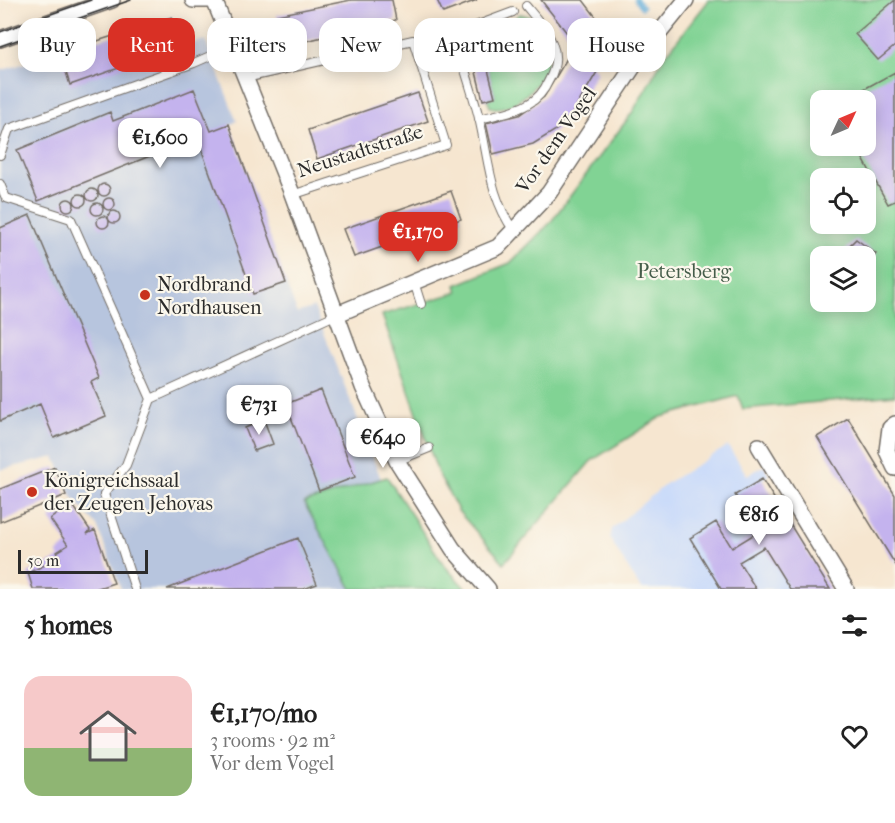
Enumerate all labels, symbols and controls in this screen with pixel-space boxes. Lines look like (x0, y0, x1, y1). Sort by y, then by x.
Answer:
chip: Buy (18, 18, 96, 72)
chip: Rent (108, 18, 195, 72)
chip: Filters (207, 18, 307, 72)
chip: New (319, 18, 402, 72)
chip: Apartment (414, 18, 555, 72)
chip: House (567, 18, 666, 72)
street label: Vor dem Vogel (510, 82, 601, 198)
north arrow (810, 90, 876, 156)
map controls (810, 90, 876, 312)
pin: €1,600 (111, 118, 209, 169)
street label: Neustadtstraße (294, 120, 426, 182)
text: €1,600 (132, 126, 188, 149)
button: locate (810, 168, 876, 234)
pin: €1,170 (369, 212, 467, 263)
text: €1,170 (393, 220, 443, 243)
button: layers (810, 246, 876, 312)
park label: Petersberg (637, 260, 731, 283)
place label: Nordbrand Nordhausen (157, 273, 262, 319)
marker: Nordbrand Nordhausen (138, 288, 152, 302)
pin: €731 (223, 385, 295, 436)
text: €731 (241, 393, 277, 416)
pin: €640 (347, 418, 419, 469)
text: €640 (360, 426, 406, 449)
place label: Königreichssaal der Zeugen Jehovas (44, 469, 213, 515)
marker: Königreichssaal der Zeugen Jehovas (25, 485, 39, 499)
pin: €816 (723, 495, 795, 546)
text: €816 (739, 503, 779, 526)
scale bar (18, 547, 148, 574)
text: 50 m (27, 551, 59, 570)
icon: filters (838, 609, 871, 642)
text: 5 homes (24, 610, 112, 641)
text: €1,170/mo (210, 698, 317, 729)
icon: home (72, 700, 144, 772)
icon: heart (838, 720, 871, 753)
text: 3 rooms · 92 m² (210, 729, 335, 752)
text: Vor dem Vogel (210, 752, 334, 775)

